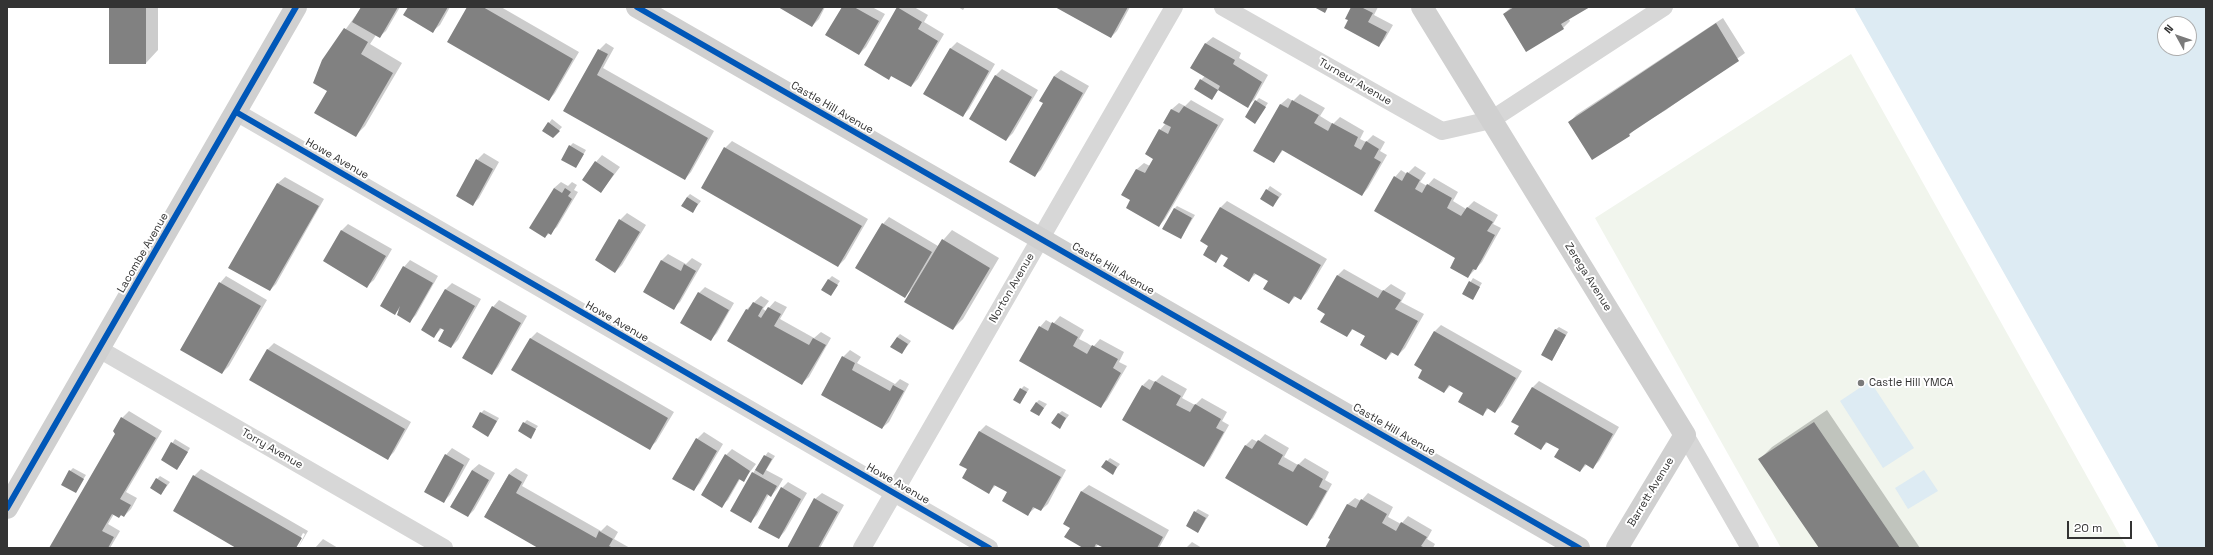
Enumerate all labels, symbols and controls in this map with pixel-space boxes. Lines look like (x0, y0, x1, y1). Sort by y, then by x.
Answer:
north arrow (2157, 16, 2197, 56)
text: N (2161, 22, 2176, 36)
street label: Turneur Avenue (1316, 56, 1394, 108)
street label: Castle Hill Avenue (788, 79, 876, 137)
street label: Howe Avenue (303, 136, 371, 182)
street label: Lacombe Avenue (115, 211, 171, 295)
street label: Castle Hill Avenue (1069, 240, 1157, 298)
street label: Zerega Avenue (1562, 240, 1614, 314)
street label: Norton Avenue (987, 251, 1037, 325)
street label: Howe Avenue (583, 299, 651, 345)
place label: Castle Hill YMCA (1869, 376, 1953, 390)
marker: Castle Hill YMCA (1856, 378, 1866, 388)
street label: Castle Hill Avenue (1350, 401, 1438, 459)
street label: Torry Avenue (239, 426, 305, 472)
street label: Barrett Avenue (1625, 455, 1677, 529)
street label: Howe Avenue (864, 461, 932, 507)
scale bar (2069, 513, 2134, 539)
text: 20 m (2074, 520, 2102, 536)

